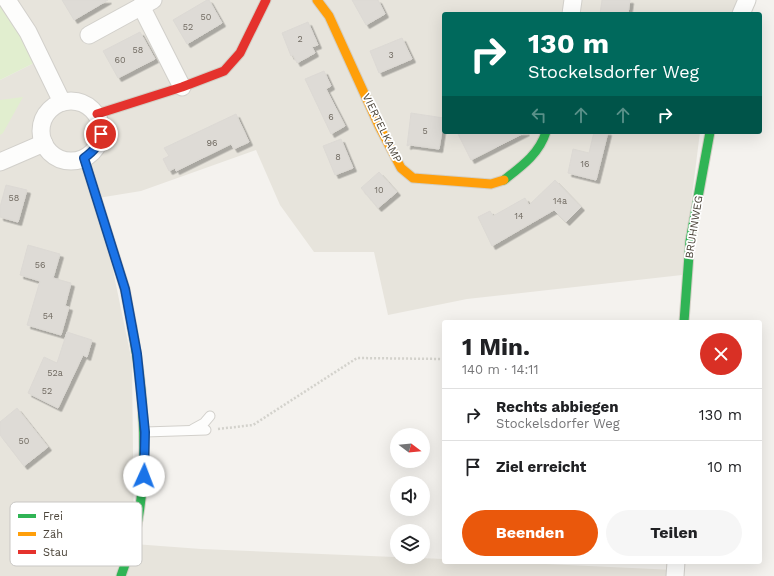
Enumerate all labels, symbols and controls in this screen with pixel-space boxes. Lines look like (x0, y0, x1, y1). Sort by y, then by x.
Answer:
house number: 50 (201, 12, 212, 22)
house number: 52 (183, 22, 193, 32)
text: 130 m (528, 27, 609, 60)
icon: right (462, 28, 514, 80)
house number: 2 (297, 34, 303, 44)
house number: 58 (133, 45, 143, 55)
house number: 3 (388, 50, 394, 60)
house number: 60 (114, 55, 126, 65)
text: Stockelsdorfer Weg (528, 61, 699, 82)
street label: VIERTELKAMP (360, 91, 404, 165)
icon: left (528, 104, 550, 126)
icon: ahead (570, 104, 592, 126)
icon: ahead (612, 104, 634, 126)
icon: right (654, 104, 676, 126)
house number: 6 (328, 112, 334, 122)
pin (84, 117, 118, 151)
icon: arrive (90, 123, 112, 145)
house number: 5 (422, 126, 428, 136)
house number: 96 (206, 138, 218, 148)
house number: 8 (335, 152, 341, 162)
house number: 16 (581, 159, 589, 169)
house number: 10 (374, 185, 384, 195)
house number: 58 (9, 193, 19, 203)
street label: BRUHNWEG (683, 194, 705, 260)
house number: 14a (553, 196, 567, 206)
house number: 14 (514, 211, 524, 221)
house number: 56 (35, 260, 45, 270)
house number: 54 (43, 311, 54, 321)
text: 1 Min. (462, 333, 530, 361)
button: close (700, 333, 742, 375)
text: 140 m · 14:11 (462, 362, 538, 377)
house number: 52a (47, 368, 63, 378)
house number: 52 (42, 386, 52, 396)
text: Rechts abbiegen (496, 398, 618, 416)
icon: right (462, 404, 484, 426)
text: 130 m (699, 406, 742, 424)
text: Stockelsdorfer Weg (496, 416, 620, 431)
north arrow (390, 428, 430, 468)
map controls (390, 428, 430, 564)
house number: 50 (19, 436, 30, 446)
position arrow (123, 455, 165, 497)
icon: arrive (462, 456, 484, 478)
text: Ziel erreicht (496, 458, 586, 476)
text: 10 m (707, 458, 742, 476)
button: sound (390, 476, 430, 516)
legend (10, 502, 142, 566)
text: Frei (43, 510, 63, 523)
button: Beenden (462, 510, 598, 556)
button: Teilen (606, 510, 742, 556)
button: layers (390, 524, 430, 564)
text: Zäh (43, 528, 63, 541)
text: Stau (43, 546, 68, 559)

